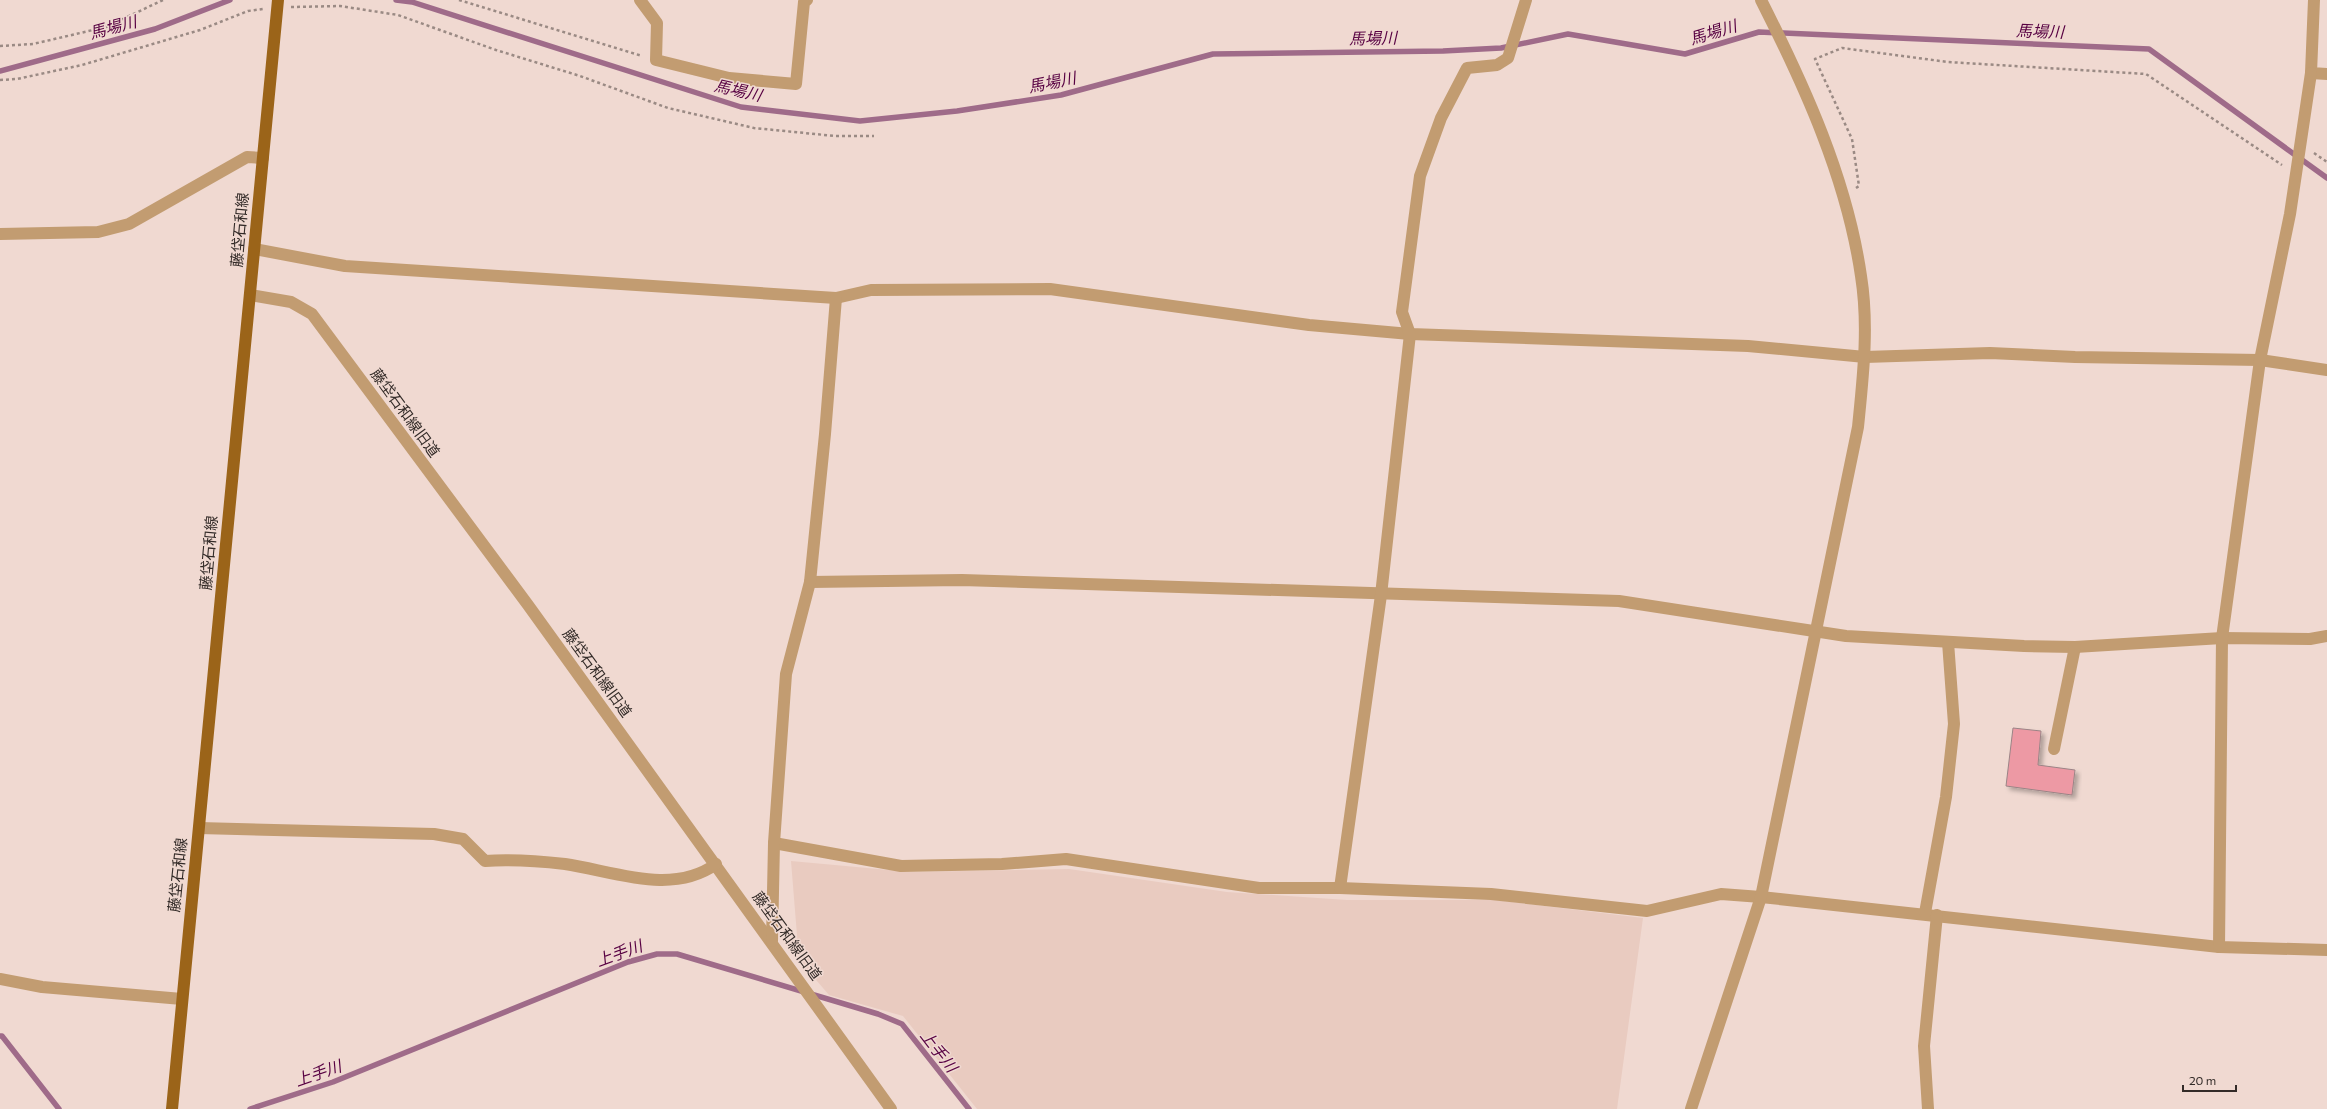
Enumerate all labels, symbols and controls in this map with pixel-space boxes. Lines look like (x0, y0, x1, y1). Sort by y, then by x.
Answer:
water label: 馬場川 (87, 11, 140, 42)
water label: 馬場川 (1687, 15, 1740, 48)
water label: 馬場川 (2016, 20, 2066, 41)
water label: 馬場川 (1349, 28, 1399, 47)
water label: 馬場川 (1027, 67, 1079, 95)
water label: 馬場川 (713, 75, 766, 105)
street label: 藤垈石和線 (227, 192, 251, 268)
street label: 藤垈石和線旧道 (368, 365, 444, 460)
street label: 藤垈石和線 (196, 515, 220, 591)
street label: 藤垈石和線旧道 (560, 625, 636, 720)
street label: 藤垈石和線 (164, 837, 190, 913)
street label: 藤垈石和線旧道 (750, 888, 826, 983)
water label: 上手川 (593, 935, 647, 970)
water label: 上手川 (917, 1026, 963, 1077)
water label: 上手川 (292, 1055, 346, 1089)
scale bar (2183, 1067, 2236, 1093)
text: 20 m (2189, 1073, 2216, 1087)

